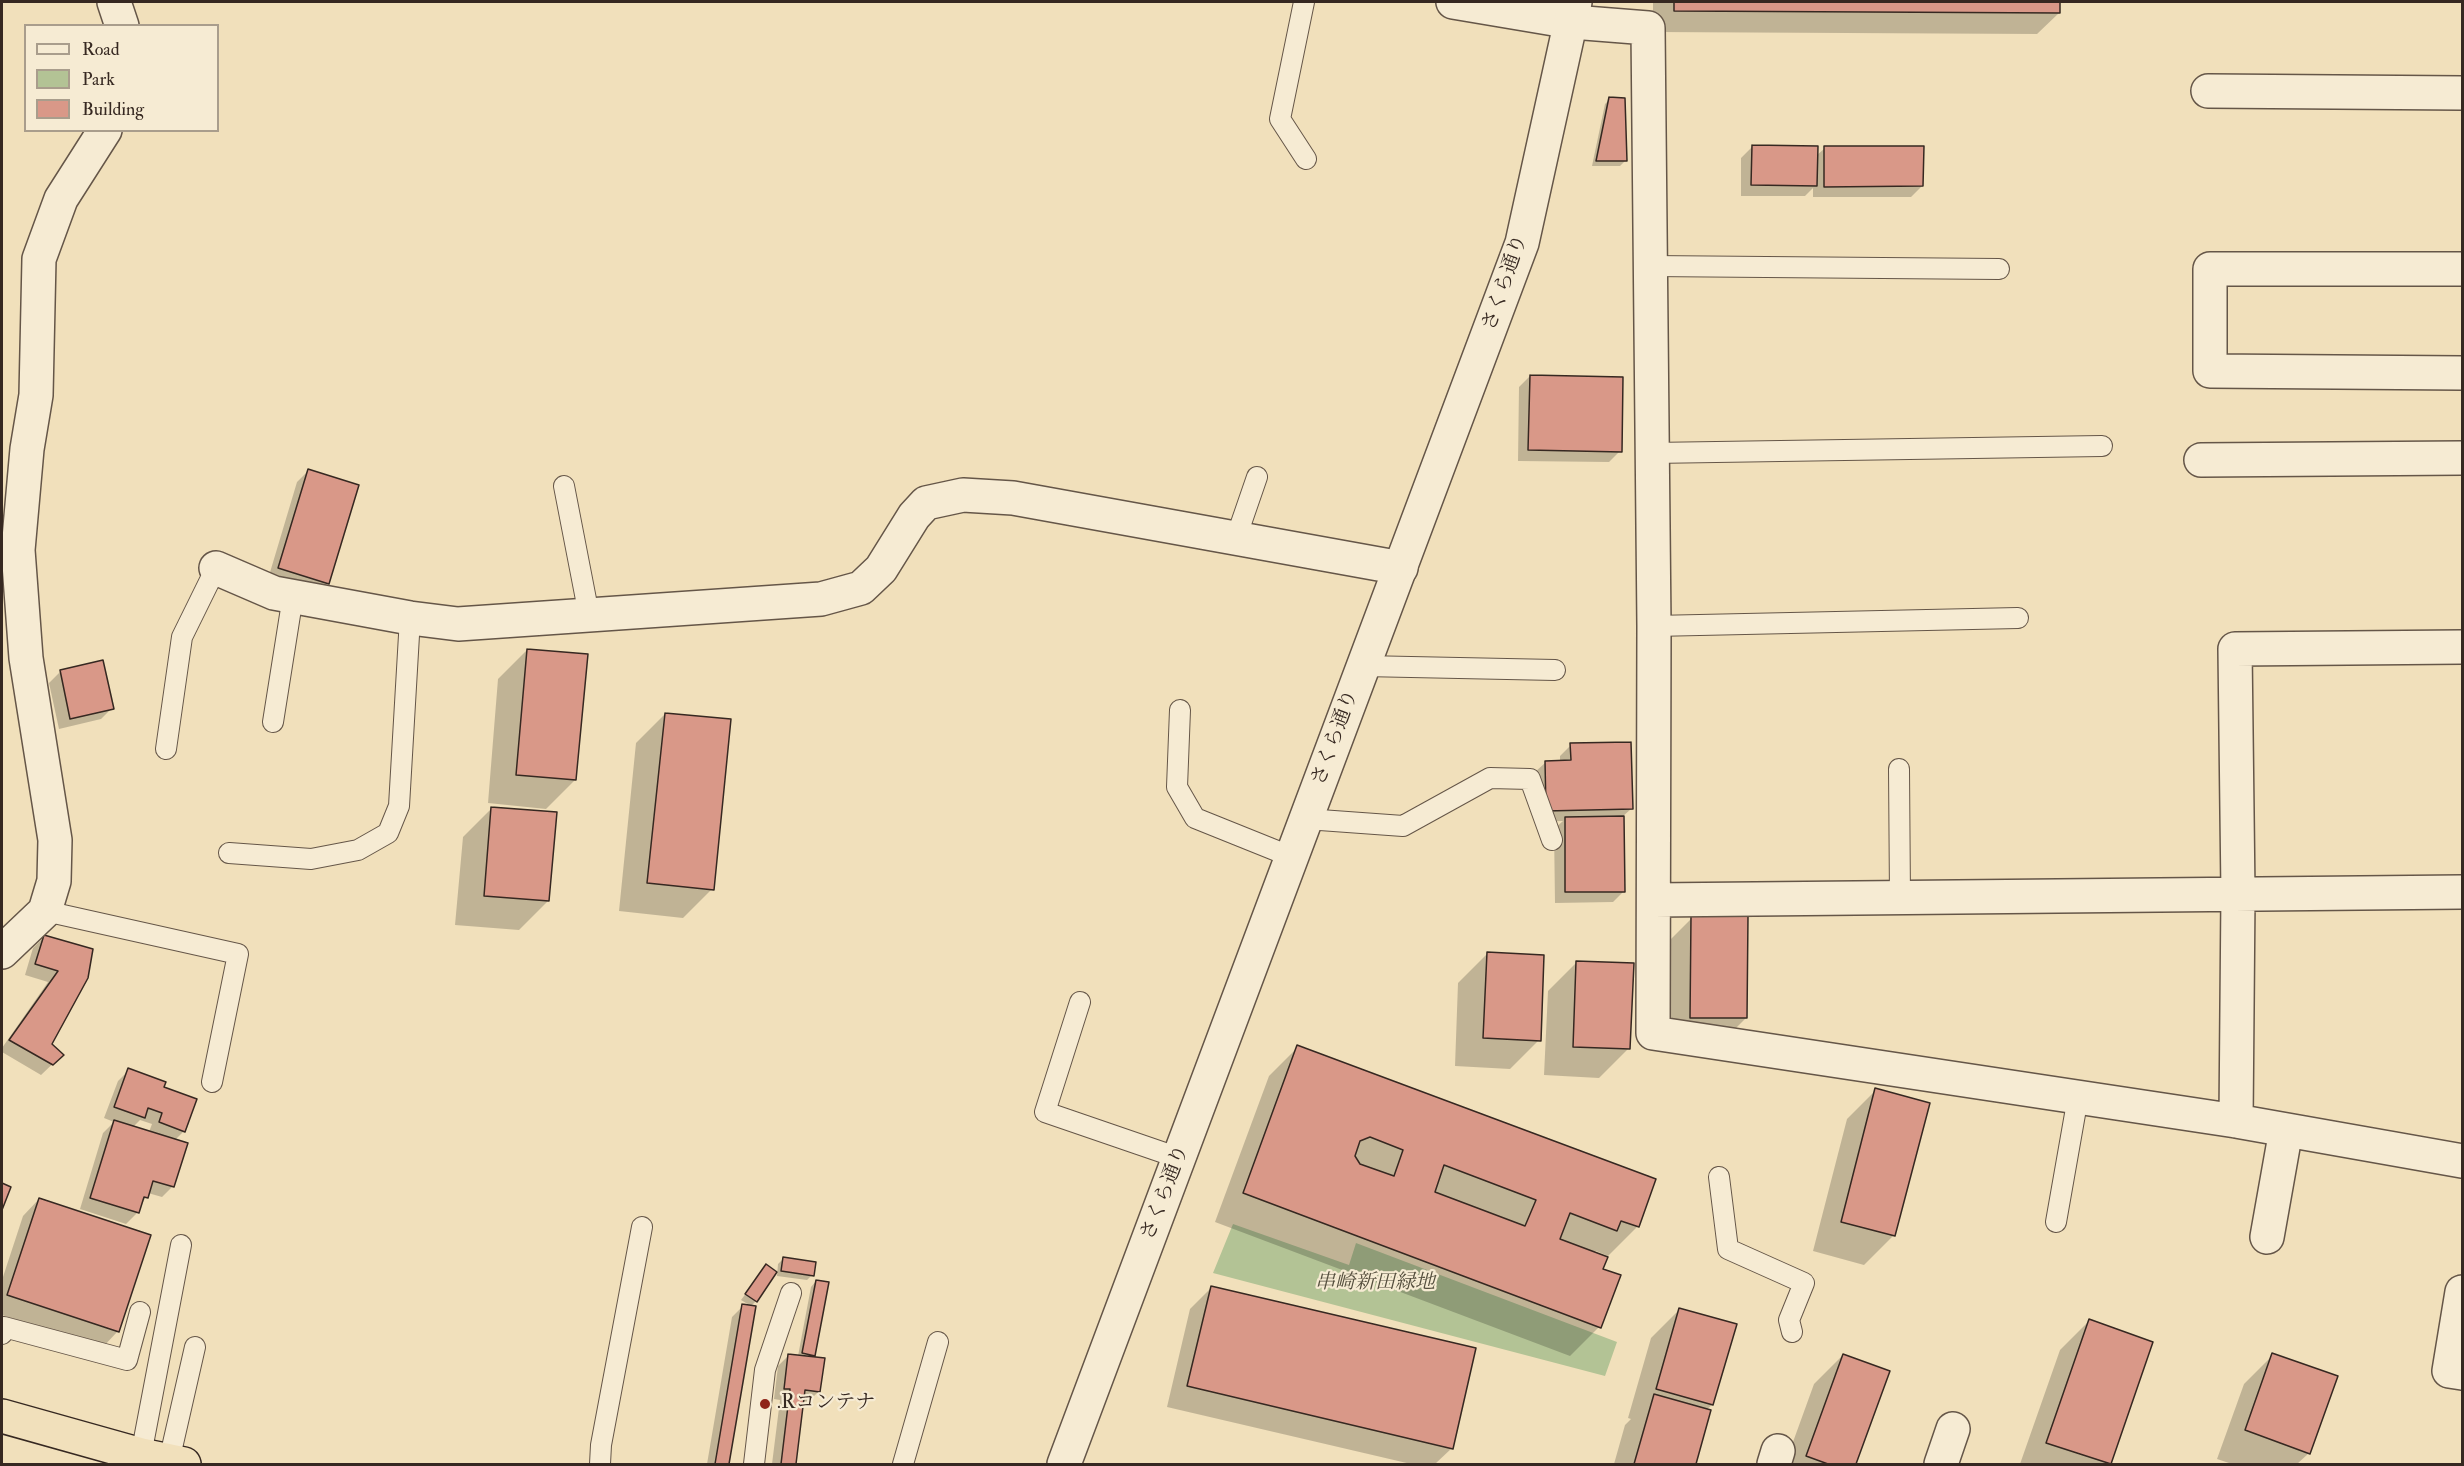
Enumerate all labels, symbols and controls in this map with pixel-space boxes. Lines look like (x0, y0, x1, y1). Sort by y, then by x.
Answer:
legend (24, 24, 219, 132)
text: Road (82, 38, 120, 61)
text: Park (82, 68, 115, 91)
text: Building (82, 98, 144, 121)
street label: さくら通り (1478, 232, 1534, 334)
street label: さくら通り (1308, 687, 1364, 789)
street label: さくら通り (1137, 1142, 1195, 1244)
park label: 串崎新田緑地 (1315, 1272, 1435, 1296)
place label: .Rコンテナ (777, 1392, 875, 1416)
marker: .Rコンテナ (758, 1397, 772, 1411)

